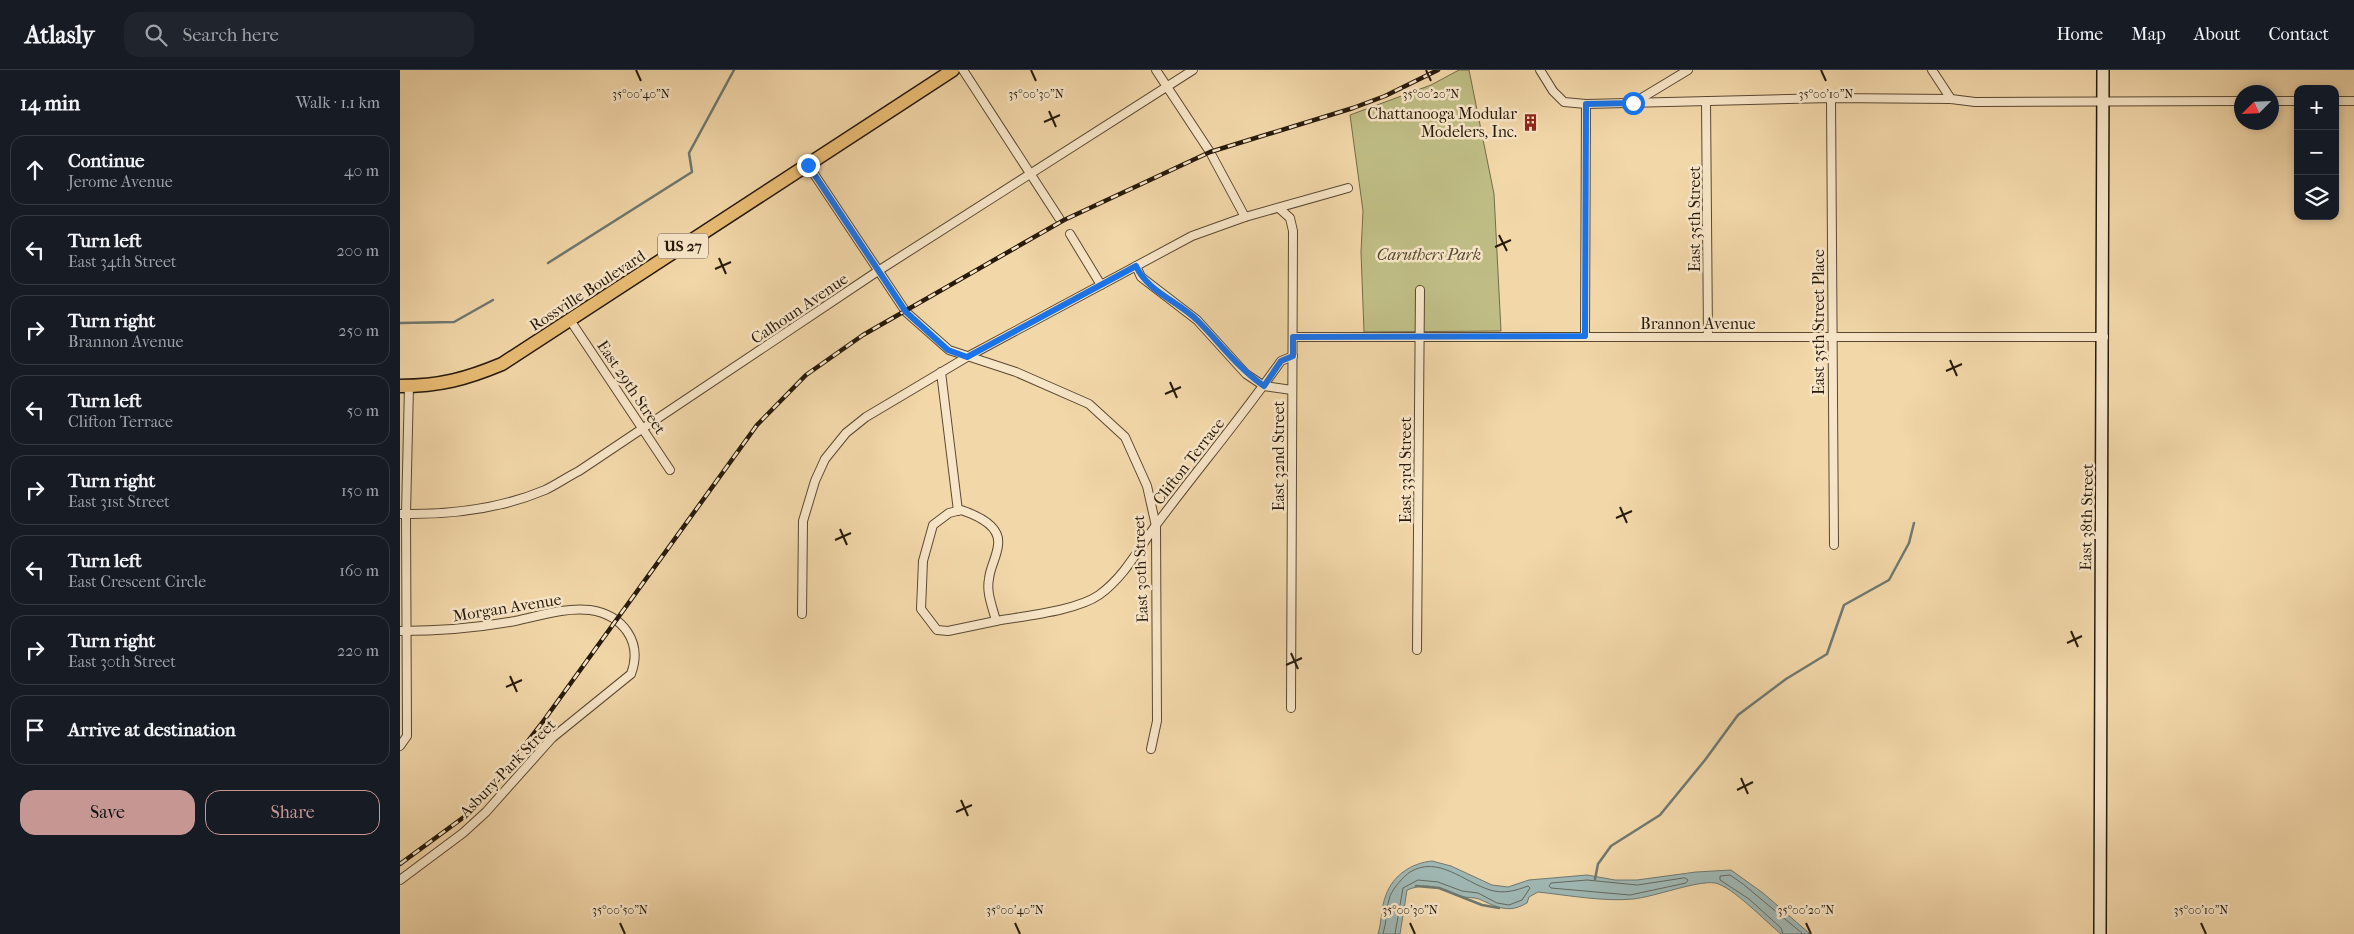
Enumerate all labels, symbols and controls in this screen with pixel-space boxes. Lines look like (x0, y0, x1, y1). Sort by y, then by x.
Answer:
search box (124, 12, 474, 57)
text: Atlasly (25, 21, 94, 49)
icon: search (142, 21, 170, 49)
text: Search here (182, 24, 279, 46)
text: Home (2056, 24, 2103, 45)
text: Map (2131, 24, 2166, 45)
text: About (2194, 24, 2240, 45)
text: Contact (2268, 24, 2329, 45)
north arrow (2234, 85, 2279, 130)
map controls (2294, 85, 2339, 220)
button: + (2294, 85, 2339, 130)
text: 35°00'40"N (612, 87, 670, 101)
text: 35°00'30"N (1008, 87, 1064, 101)
text: 35°00'20"N (1403, 87, 1459, 101)
text: 35°00'10"N (1799, 87, 1853, 101)
text: 14 min (20, 91, 80, 115)
route start (1622, 92, 1645, 115)
text: Walk · 1.1 km (296, 93, 380, 112)
place label: Chattanooga Modular Modelers, Inc. (1367, 104, 1517, 141)
building icon: Chattanooga Modular Modelers, Inc. (1521, 112, 1541, 132)
button: − (2294, 130, 2339, 175)
text: Continue (68, 150, 144, 172)
route end (797, 154, 820, 177)
icon: ahead (21, 156, 49, 184)
text: 40 m (344, 161, 379, 180)
street label: East 35th Street (1685, 166, 1704, 272)
text: Jerome Avenue (68, 172, 173, 191)
button: layers (2294, 175, 2339, 220)
text: Turn left (68, 230, 142, 252)
road number: US 27 (658, 234, 708, 258)
icon: left (21, 236, 49, 264)
text: 200 m (336, 241, 379, 260)
park label: Caruthers Park (1377, 245, 1481, 264)
street label: Rossville Boulevard (526, 246, 649, 335)
street label: East 35th Street Place (1809, 249, 1828, 395)
text: East 34th Street (68, 252, 177, 271)
street label: Calhoun Avenue (747, 269, 851, 348)
text: Turn right (68, 310, 155, 332)
street label: Brannon Avenue (1640, 314, 1756, 333)
icon: right (21, 316, 49, 344)
text: 250 m (338, 321, 379, 340)
text: Brannon Avenue (68, 332, 183, 351)
street label: East 29th Street (593, 337, 670, 438)
text: Turn left (68, 390, 142, 412)
icon: left (21, 396, 49, 424)
street label: East 32nd Street (1269, 400, 1288, 511)
text: 50 m (347, 401, 379, 420)
text: Clifton Terrace (68, 412, 173, 431)
street label: Clifton Terrace (1149, 414, 1228, 509)
street label: East 33rd Street (1396, 417, 1415, 523)
street label: East 38th Street (2076, 463, 2097, 571)
text: Turn right (68, 470, 155, 492)
icon: right (21, 476, 49, 504)
text: 150 m (341, 481, 379, 500)
text: East 31st Street (68, 492, 170, 511)
street label: East 30th Street (1129, 514, 1152, 623)
text: Turn left (68, 550, 142, 572)
icon: left (21, 556, 49, 584)
text: 160 m (339, 561, 379, 580)
text: East Crescent Circle (68, 572, 206, 591)
street label: Morgan Avenue (452, 590, 563, 625)
text: Turn right (68, 630, 155, 652)
icon: right (21, 636, 49, 664)
text: 220 m (337, 641, 379, 660)
text: East 30th Street (68, 652, 176, 671)
street label: Asbury Park Street (455, 715, 559, 822)
icon: arrive (21, 716, 49, 744)
text: Arrive at destination (68, 719, 236, 741)
button: Save (20, 790, 195, 835)
button: Share (205, 790, 380, 835)
text: 35°00'50"N (592, 903, 648, 917)
text: 35°00'40"N (986, 903, 1044, 917)
text: 35°00'30"N (1382, 903, 1438, 917)
text: 35°00'20"N (1778, 903, 1834, 917)
text: 35°00'10"N (2174, 903, 2228, 917)

